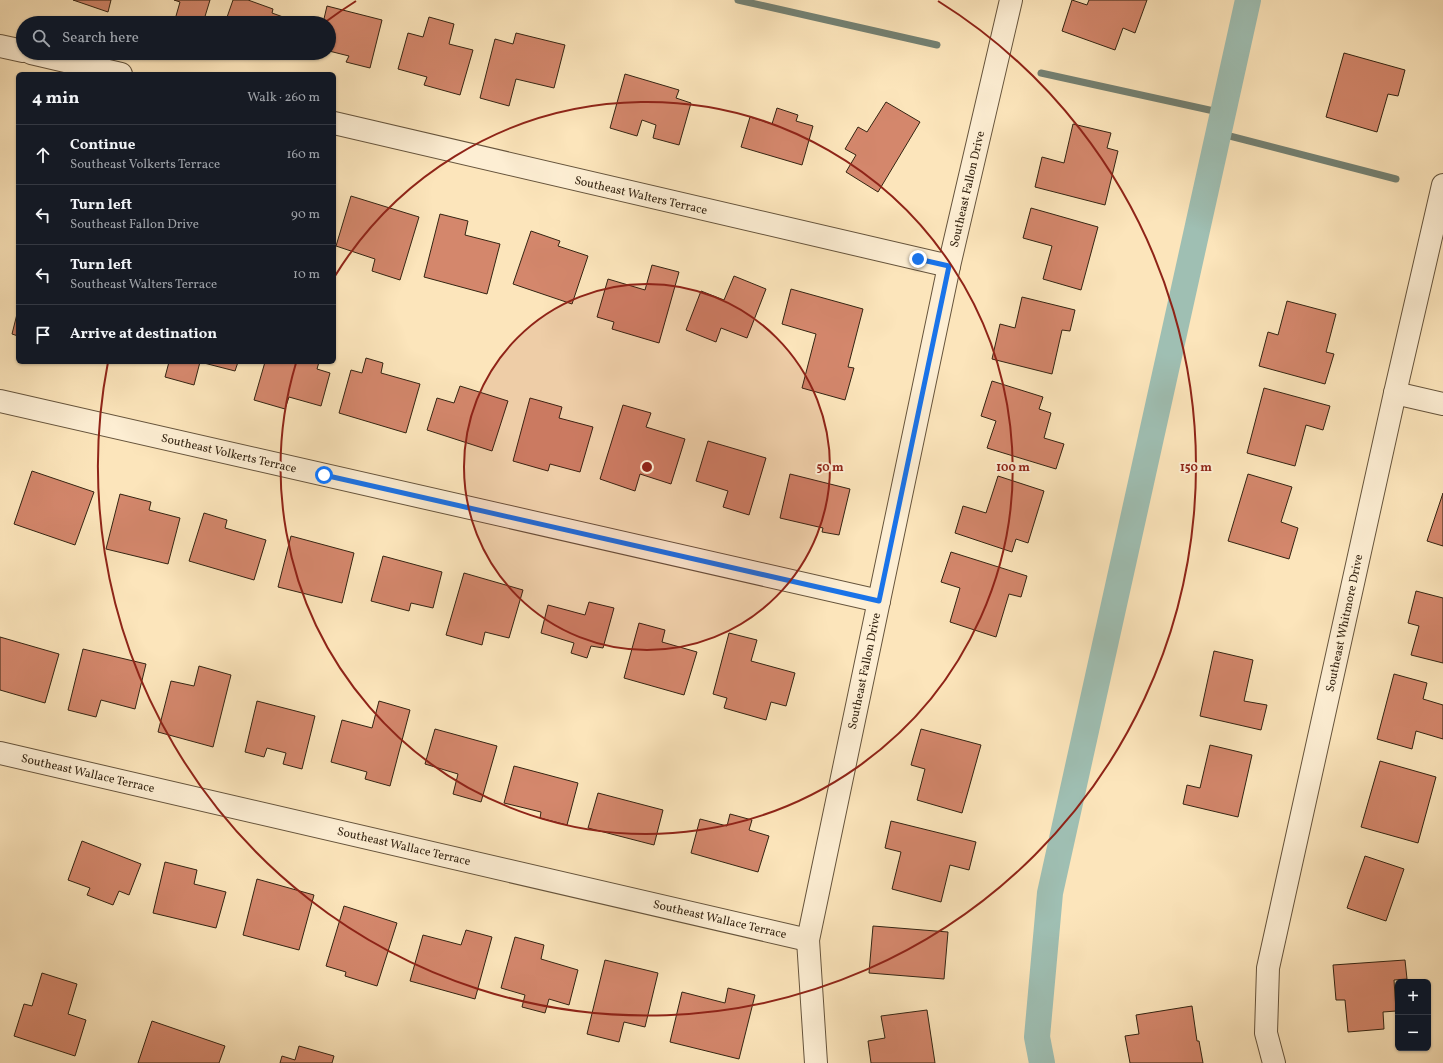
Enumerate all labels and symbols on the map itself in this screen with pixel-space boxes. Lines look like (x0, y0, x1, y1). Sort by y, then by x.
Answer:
street label: Southeast Fallon Drive (947, 129, 989, 249)
street label: Southeast Walters Terrace (573, 173, 709, 219)
route end (909, 250, 927, 268)
street label: Southeast Volkerts Terrace (159, 431, 298, 477)
centre of rings (640, 460, 654, 474)
text: 50 m (816, 460, 844, 476)
text: 100 m (996, 460, 1030, 476)
text: 150 m (1180, 460, 1212, 476)
route start (315, 466, 333, 484)
street label: Southeast Whitmore Drive (1323, 553, 1367, 694)
street label: Southeast Fallon Drive (845, 611, 885, 731)
street label: Southeast Wallace Terrace (19, 751, 156, 797)
street label: Southeast Wallace Terrace (335, 824, 472, 870)
street label: Southeast Wallace Terrace (651, 897, 788, 943)

